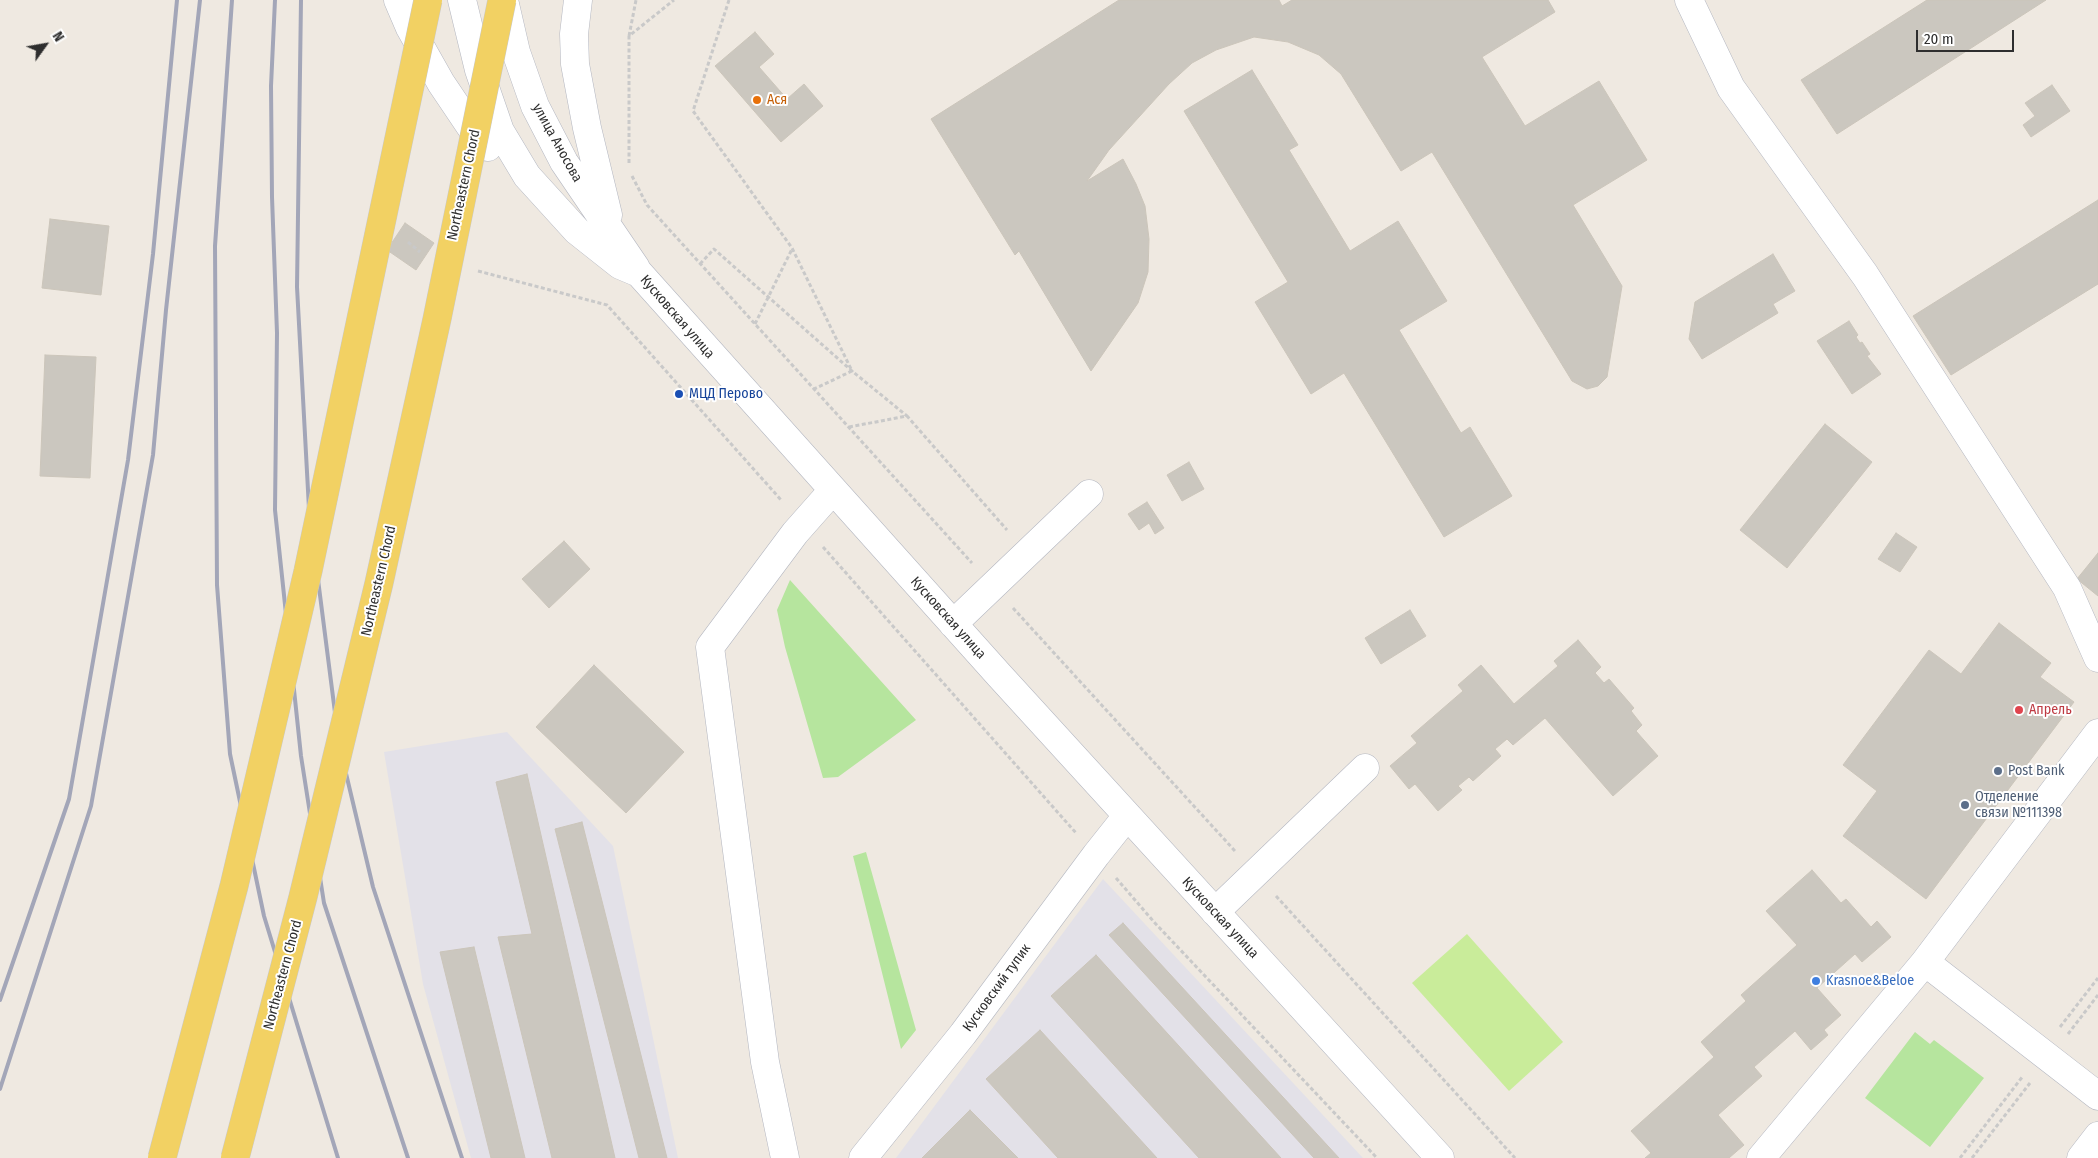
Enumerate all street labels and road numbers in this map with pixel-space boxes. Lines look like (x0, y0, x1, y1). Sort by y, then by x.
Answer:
street label: улица Аносова (528, 101, 586, 185)
street label: Northeastern Chord (444, 128, 484, 242)
street label: Кусковская улица (636, 272, 718, 362)
street label: Northeastern Chord (358, 524, 400, 638)
street label: Кусковская улица (907, 573, 989, 663)
street label: Кусковская улица (1178, 874, 1262, 962)
street label: Northeastern Chord (260, 918, 306, 1032)
street label: Кусковский тупик (959, 941, 1035, 1035)

